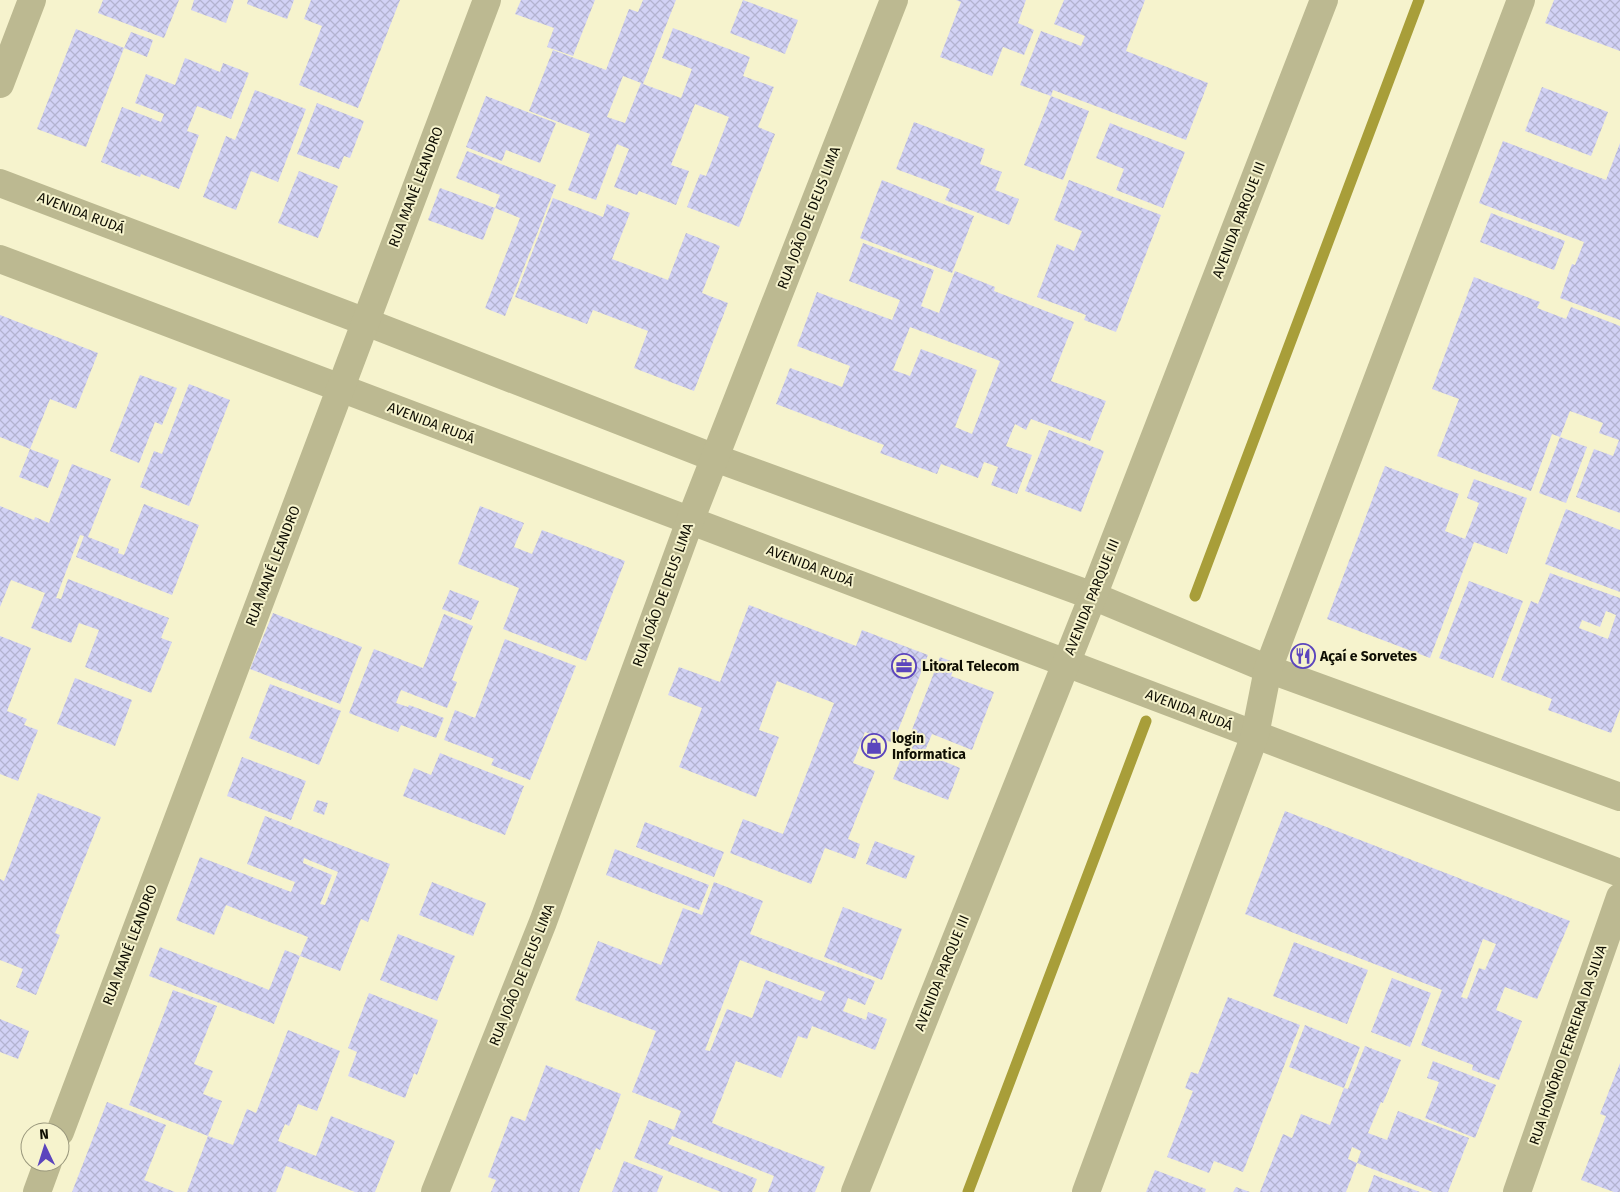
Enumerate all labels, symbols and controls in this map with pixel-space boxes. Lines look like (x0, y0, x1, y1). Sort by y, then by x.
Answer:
street label: RUA MANÉ LEANDRO (384, 124, 447, 250)
street label: RUA JOÃO DE DEUS LIMA (774, 144, 844, 292)
street label: AVENIDA PARQUE III (1209, 159, 1269, 281)
street label: AVENIDA RUDÁ (35, 188, 127, 237)
street label: AVENIDA RUDÁ (385, 398, 477, 447)
street label: RUA MANÉ LEANDRO (241, 503, 304, 629)
street label: RUA JOÃO DE DEUS LIMA (629, 521, 697, 669)
street label: AVENIDA PARQUE III (1061, 537, 1123, 657)
street label: AVENIDA RUDÁ (764, 541, 856, 590)
restaurant icon: Açaí e Sorvetes (1290, 643, 1316, 669)
place label: Açaí e Sorvetes (1319, 648, 1417, 666)
office icon: Litoral Telecom (891, 653, 917, 679)
place label: Litoral Telecom (922, 658, 1020, 675)
street label: AVENIDA RUDÁ (1143, 685, 1235, 734)
place label: login Informatica (892, 730, 966, 763)
shop icon: login Informatica (861, 733, 887, 759)
street label: RUA MANÉ LEANDRO (98, 882, 161, 1008)
street label: RUA JOÃO DE DEUS LIMA (486, 902, 558, 1048)
street label: AVENIDA PARQUE III (911, 913, 973, 1033)
street label: RUA HONÓRIO FERREIRA DA SILVA (1525, 942, 1610, 1147)
north arrow (20, 1122, 70, 1172)
text: N (39, 1126, 49, 1143)

